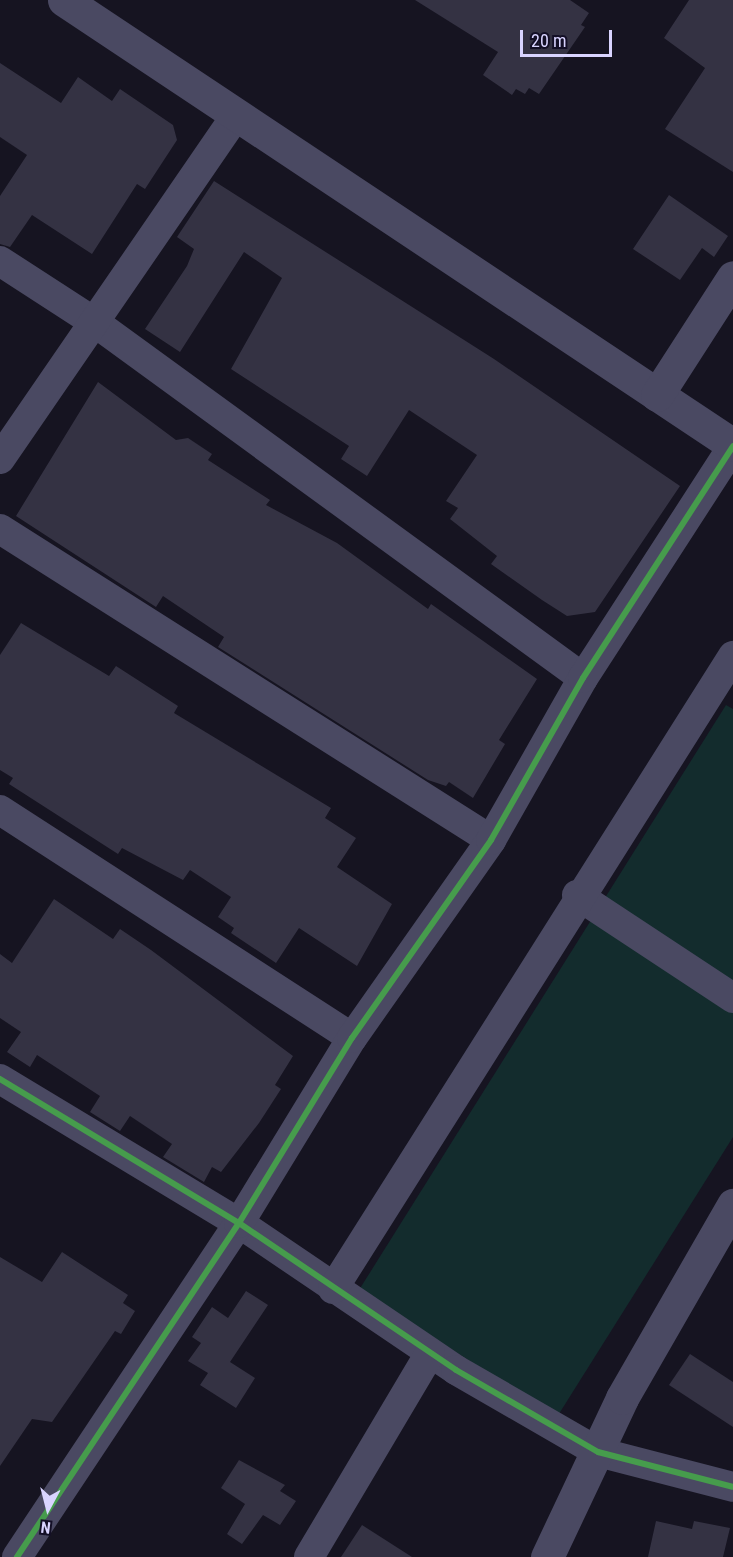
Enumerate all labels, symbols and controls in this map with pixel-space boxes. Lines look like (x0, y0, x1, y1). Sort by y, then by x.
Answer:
scale bar (523, 18, 614, 56)
text: 20 m (531, 30, 566, 51)
north arrow (18, 1479, 78, 1539)
text: N (40, 1517, 52, 1537)

